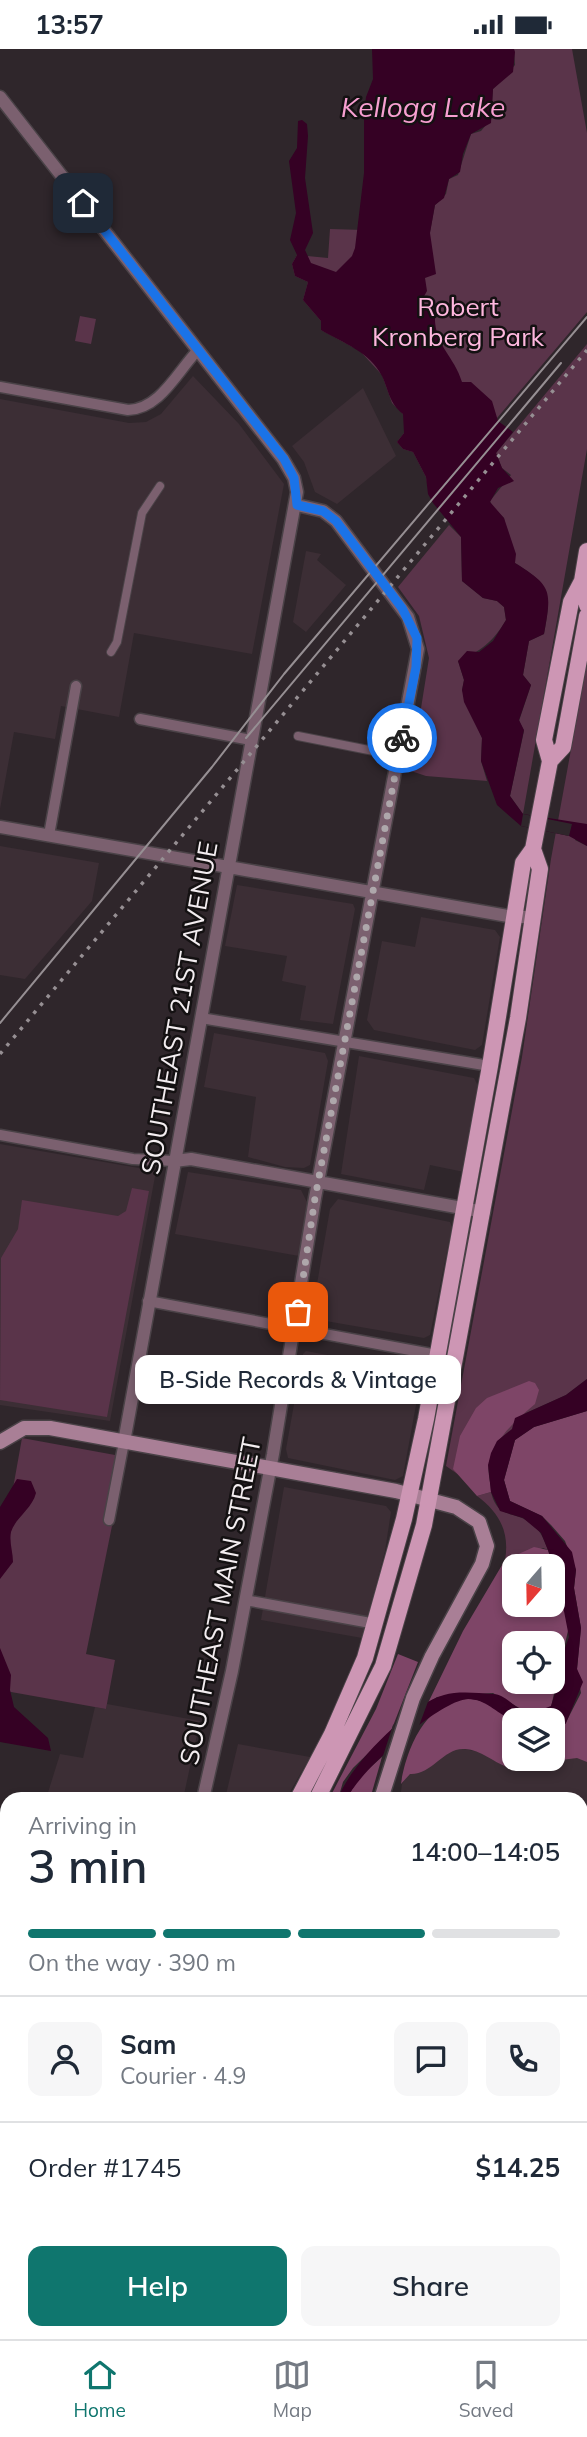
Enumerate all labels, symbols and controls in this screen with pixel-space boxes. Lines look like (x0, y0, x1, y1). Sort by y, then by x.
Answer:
text: 13:57 (35, 8, 104, 41)
water label: Kellogg Lake (341, 89, 505, 124)
pin (53, 173, 113, 233)
icon: home (64, 184, 102, 222)
park label: Robert Kronberg Park (372, 290, 545, 353)
courier (367, 703, 437, 773)
icon: bike (383, 719, 421, 757)
street label: SOUTHEAST 21ST AVENUE (133, 839, 225, 1177)
pin (268, 1282, 328, 1342)
icon: bag (279, 1293, 317, 1331)
callout: B-Side Records & Vintage (135, 1354, 461, 1403)
text: B-Side Records & Vintage (159, 1365, 437, 1394)
street label: SOUTHEAST MAIN STREET (172, 1434, 268, 1768)
north arrow (502, 1554, 565, 1617)
map controls (502, 1554, 565, 1771)
button: locate (502, 1631, 565, 1694)
button: layers (502, 1708, 565, 1771)
text: Arriving in (28, 1811, 137, 1840)
text: 14:00–14:05 (410, 1835, 560, 1868)
text: 3 min (28, 1837, 147, 1895)
text: On the way · 390 m (28, 1948, 236, 1977)
button: person (28, 2022, 102, 2096)
button: chat (394, 2022, 468, 2096)
button: phone (486, 2022, 560, 2096)
text: Sam (120, 2028, 176, 2061)
text: Courier · 4.9 (120, 2061, 246, 2090)
text: Order #1745 (28, 2151, 181, 2184)
text: $14.25 (476, 2151, 560, 2184)
button: Help (28, 2246, 287, 2326)
button: Share (301, 2246, 560, 2326)
tab: Home (73, 2356, 126, 2422)
tab: Map (273, 2356, 312, 2422)
tab: Saved (459, 2356, 514, 2422)

